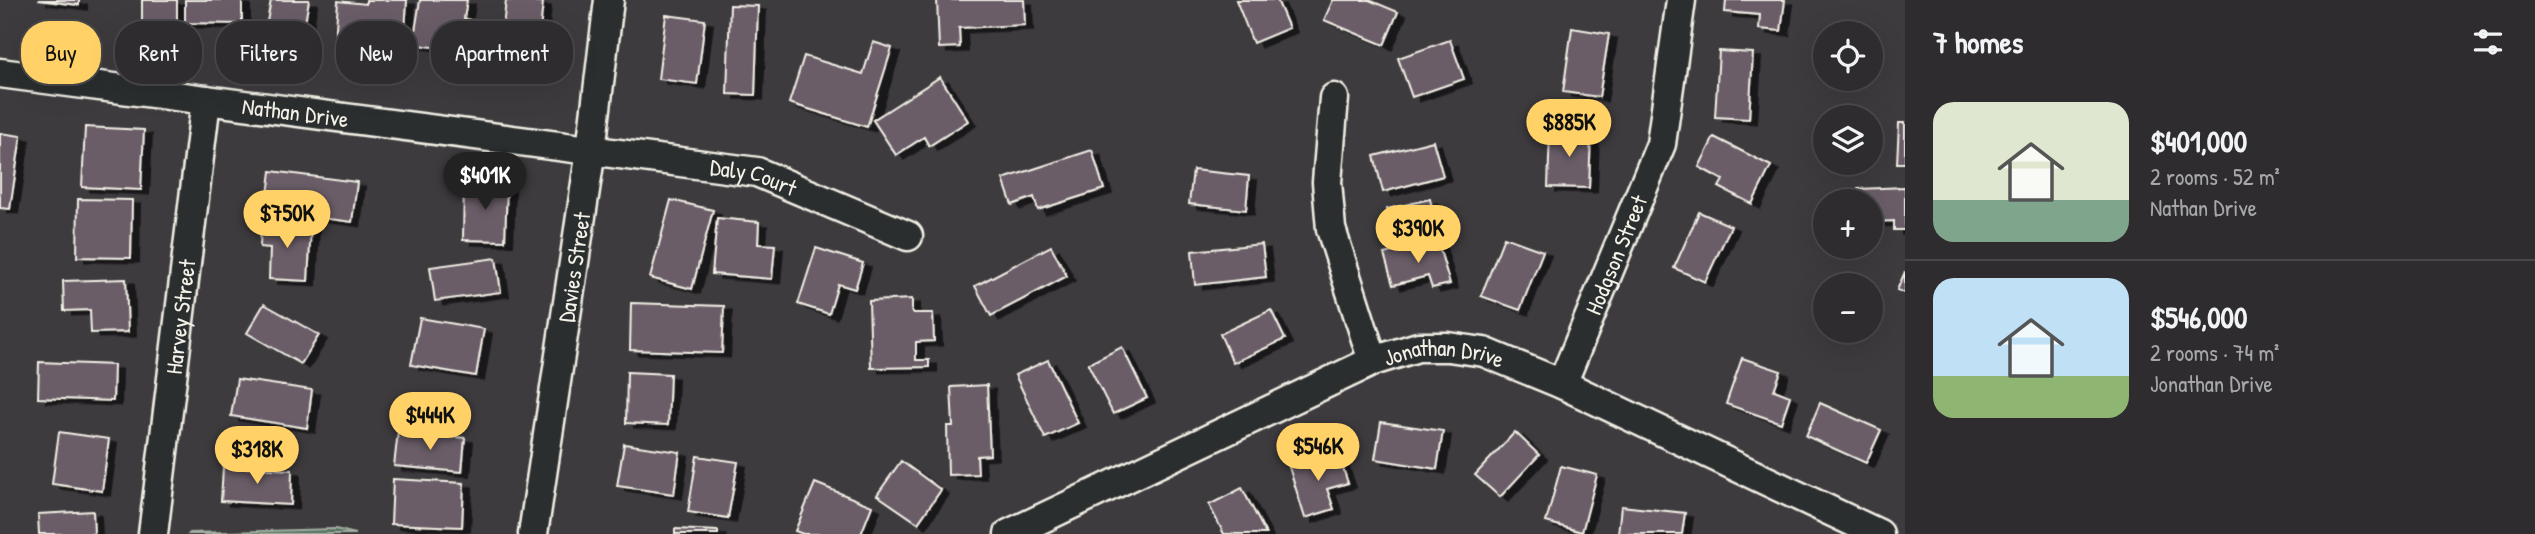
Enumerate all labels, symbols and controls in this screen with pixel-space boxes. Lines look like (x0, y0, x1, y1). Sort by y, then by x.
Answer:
chip: Buy (21, 21, 101, 84)
chip: Rent (115, 21, 202, 84)
chip: Filters (216, 21, 322, 84)
chip: New (336, 21, 417, 84)
chip: Apartment (431, 21, 573, 84)
map controls (1813, 21, 1883, 343)
button: locate (1813, 21, 1883, 91)
text: 7 homes (1933, 22, 2023, 62)
icon: filters (2469, 23, 2507, 61)
street label: Nathan Drive (240, 89, 351, 134)
pin: $885K (1520, 100, 1618, 159)
button: layers (1813, 105, 1883, 175)
text: $885K (1542, 106, 1596, 137)
text: $401,000 (2150, 121, 2247, 161)
icon: home (1989, 130, 2073, 214)
street label: Daly Court (708, 151, 803, 203)
pin: $401K (436, 152, 534, 212)
text: $401K (460, 159, 510, 190)
text: 2 rooms · 52 m² (2150, 161, 2280, 192)
street label: Hodgson Street (1577, 189, 1654, 319)
button: + (1813, 189, 1883, 259)
pin: $750K (238, 190, 336, 250)
text: Nathan Drive (2150, 192, 2257, 223)
text: $750K (259, 197, 315, 228)
pin: $390K (1369, 205, 1467, 265)
street label: Davies Street (550, 209, 597, 324)
text: $390K (1392, 212, 1444, 243)
street label: Harvey Street (157, 256, 202, 376)
button: − (1813, 273, 1883, 343)
text: $546,000 (2150, 297, 2248, 337)
icon: home (1989, 306, 2073, 390)
street label: Jonathan Drive (1379, 331, 1509, 374)
text: 2 rooms · 74 m² (2150, 337, 2279, 368)
text: Jonathan Drive (2150, 368, 2273, 399)
pin: $444K (381, 392, 479, 452)
text: $444K (405, 399, 455, 430)
pin: $546K (1269, 424, 1367, 483)
pin: $318K (208, 426, 306, 486)
text: $546K (1292, 430, 1344, 461)
text: $318K (231, 433, 283, 464)

